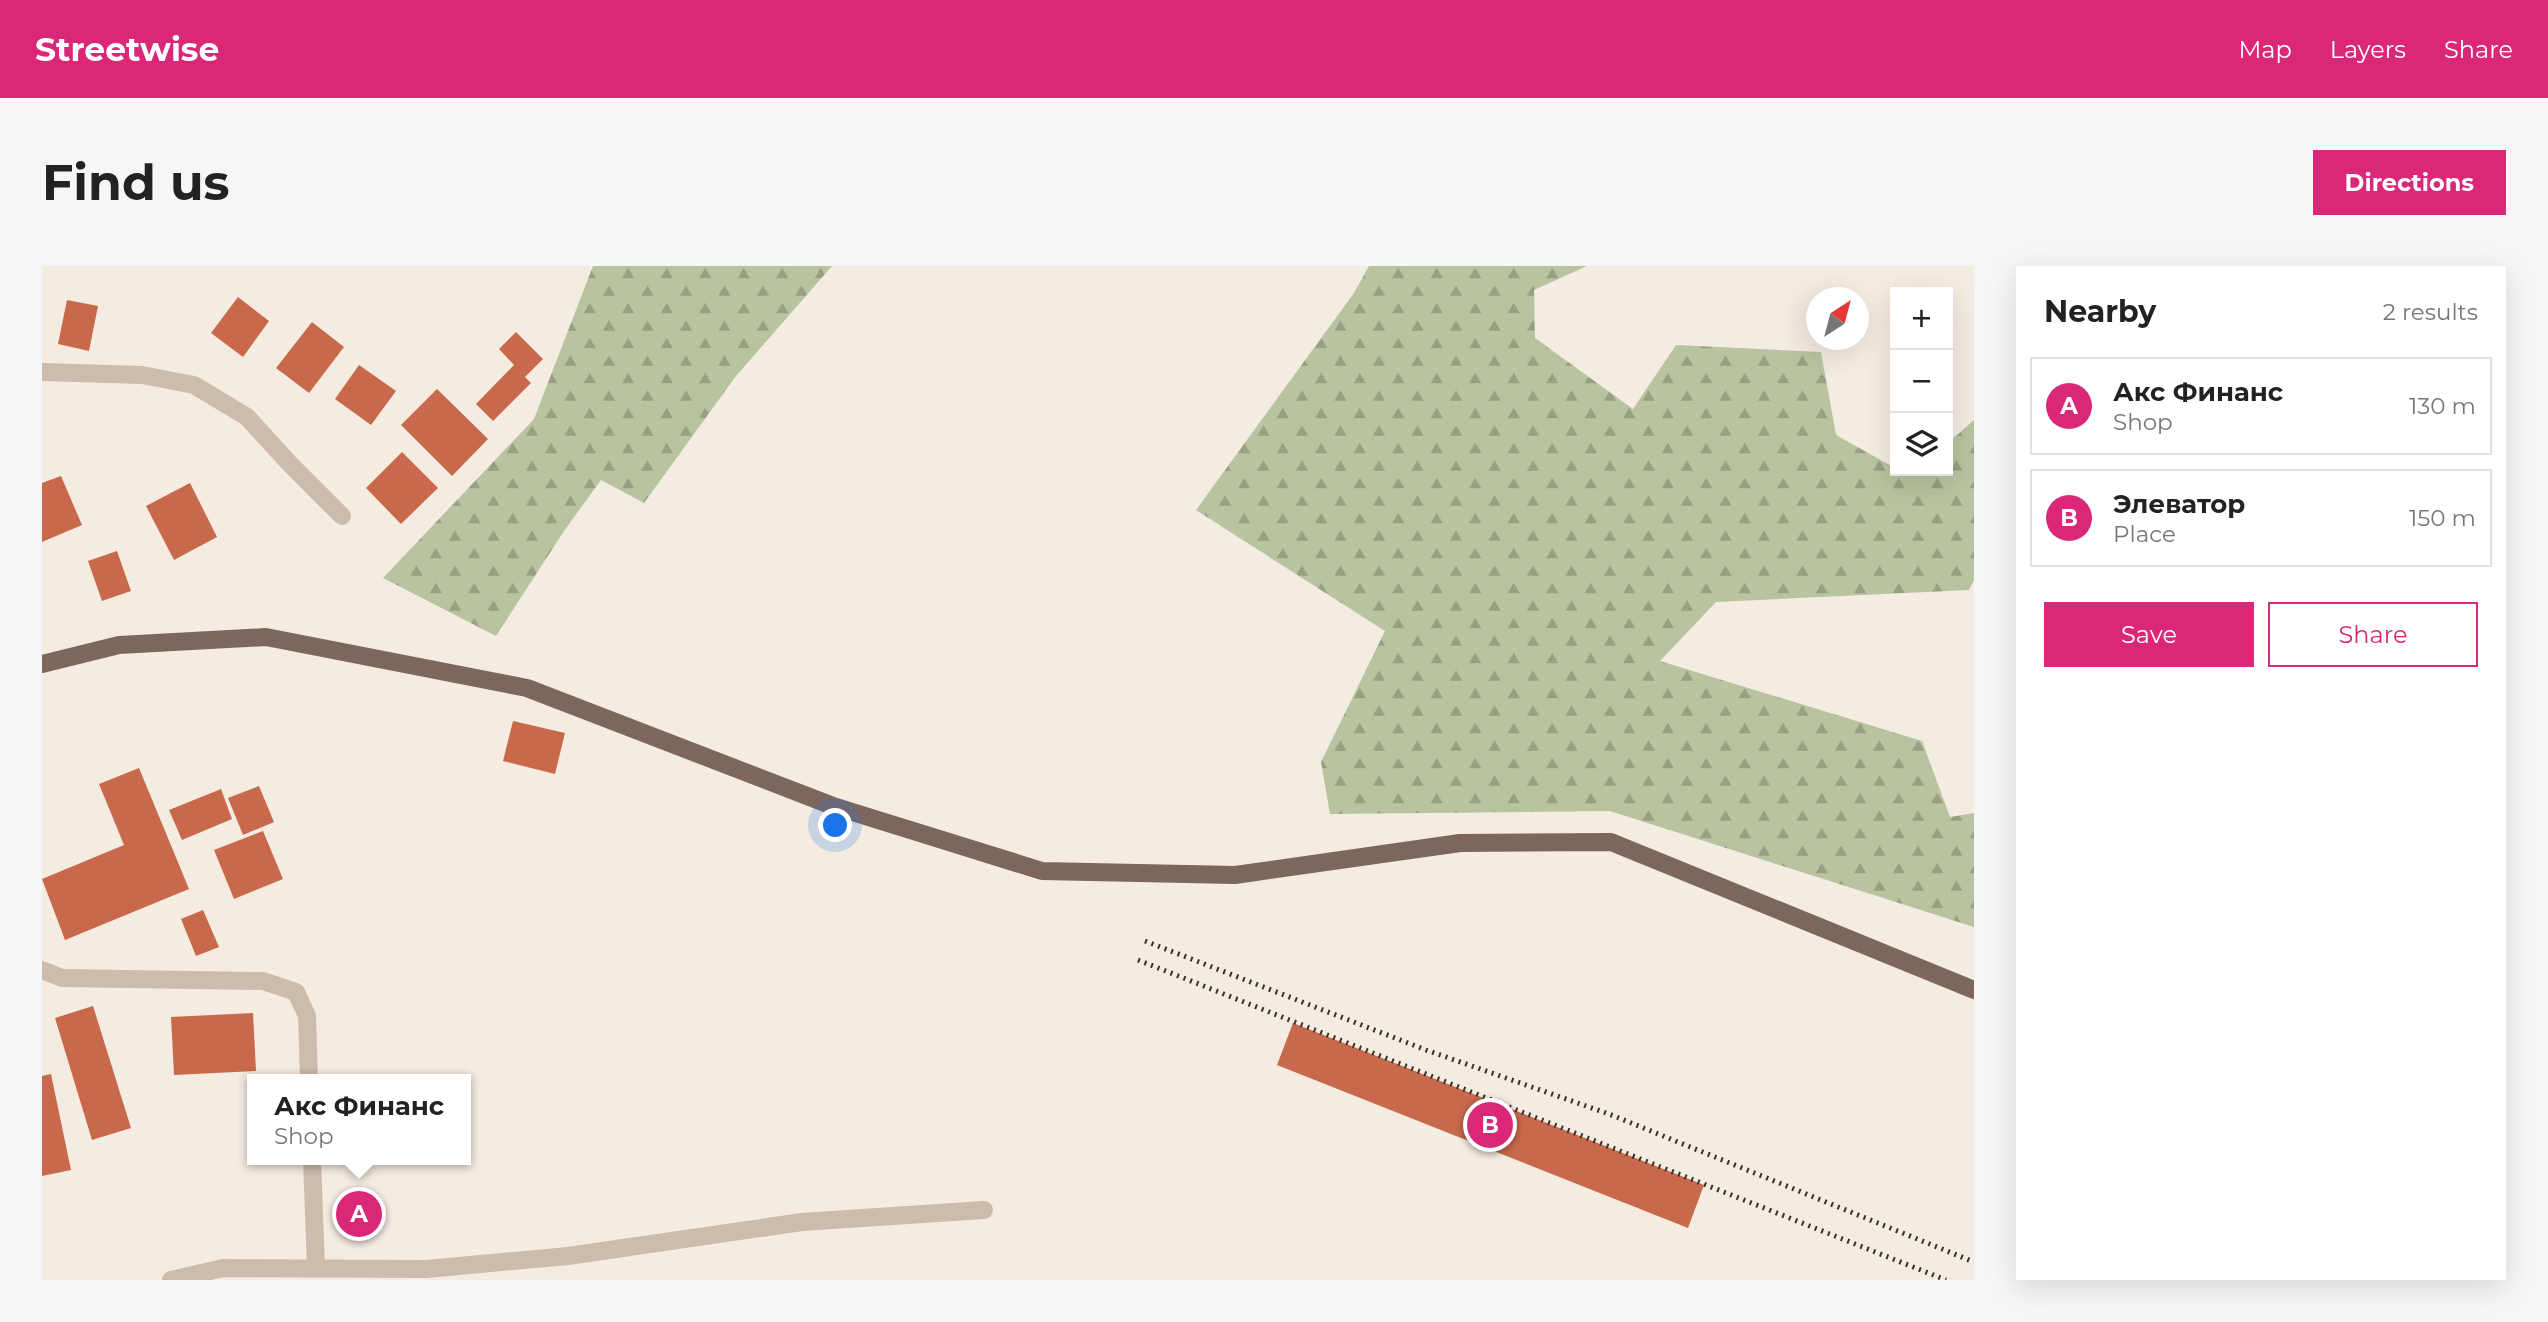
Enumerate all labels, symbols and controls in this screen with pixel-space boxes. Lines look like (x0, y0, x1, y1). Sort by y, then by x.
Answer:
text: Streetwise (35, 29, 219, 69)
text: Map (2238, 35, 2292, 64)
text: Layers (2330, 35, 2406, 64)
text: Share (2444, 35, 2513, 64)
button: Directions (2313, 150, 2506, 215)
text: Find us (42, 153, 230, 212)
north arrow (1806, 287, 1869, 350)
map controls (1890, 287, 1953, 476)
button: + (1890, 287, 1953, 350)
text: Nearby (2044, 293, 2156, 330)
text: 2 results (2383, 298, 2478, 326)
button: − (1890, 350, 1953, 413)
text: Акс Финанс (2113, 376, 2283, 408)
text: A (2060, 392, 2078, 420)
text: 130 m (2409, 392, 2476, 420)
text: Shop (2113, 408, 2173, 436)
button: layers (1890, 413, 1953, 476)
text: Элеватор (2113, 488, 2245, 520)
text: B (2060, 504, 2078, 532)
text: 150 m (2409, 504, 2476, 532)
text: Place (2113, 520, 2176, 548)
button: Save (2044, 602, 2254, 667)
button: Share (2268, 602, 2478, 667)
your location (818, 808, 852, 842)
popup (247, 1074, 471, 1165)
text: Акс Финанс (274, 1090, 444, 1122)
pin: B (1467, 1099, 1513, 1151)
text: Shop (274, 1122, 334, 1150)
pin: A (336, 1188, 382, 1240)

